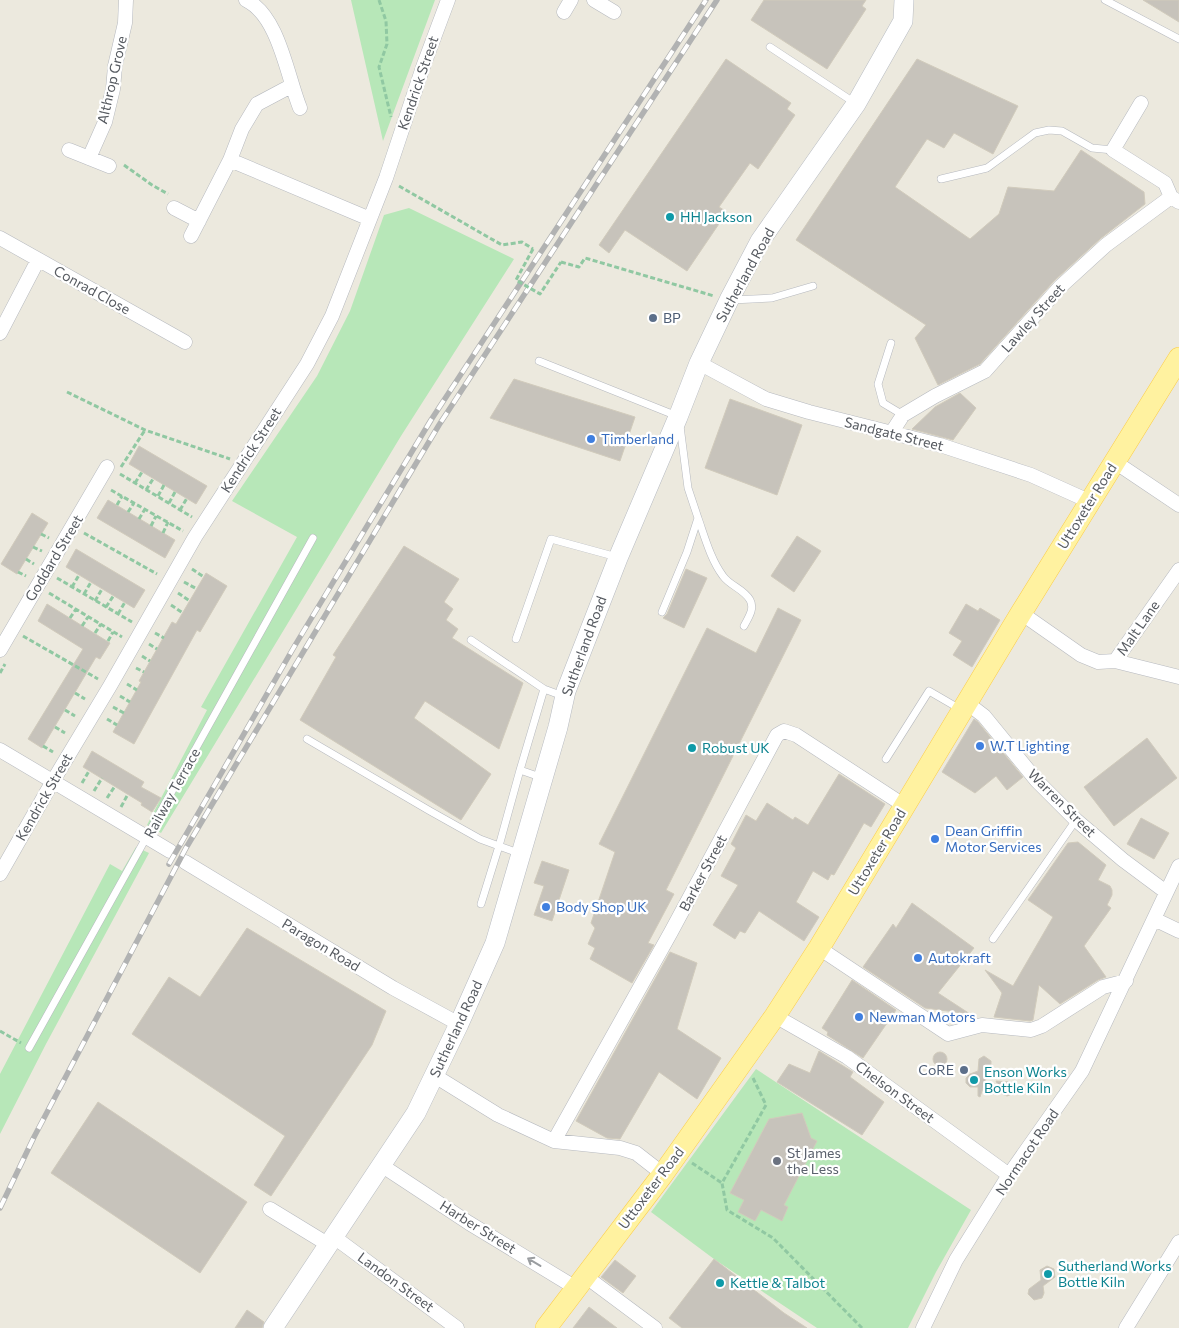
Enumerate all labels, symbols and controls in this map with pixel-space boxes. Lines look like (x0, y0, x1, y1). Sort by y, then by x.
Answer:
street label: Kendrick Street (393, 33, 442, 132)
street label: Althrop Grove (93, 34, 130, 126)
place label: HH Jackson (680, 208, 752, 225)
marker: HH Jackson (664, 211, 676, 223)
street label: Sutherland Road (712, 225, 777, 325)
street label: Conrad Close (51, 262, 133, 318)
street label: Lawley Street (997, 280, 1068, 356)
place label: BP (663, 309, 681, 326)
marker: BP (647, 312, 659, 324)
street label: Kendrick Street (217, 404, 285, 496)
street label: Sandgate Street (843, 413, 946, 454)
place label: Timberland (601, 430, 674, 447)
marker: Timberland (585, 433, 597, 445)
street label: Uttoxeter Road (1053, 460, 1120, 552)
street label: Goddard Street (21, 511, 86, 604)
street label: Sutherland Road (558, 594, 609, 698)
street label: Malt Lane (1112, 597, 1163, 659)
place label: W.T Lighting (990, 737, 1070, 754)
place label: Robust UK (702, 739, 770, 756)
marker: W.T Lighting (974, 740, 986, 752)
marker: Robust UK (686, 742, 698, 754)
street label: Railway Terrace (140, 745, 203, 841)
street label: Kendrick Street (12, 750, 76, 844)
street label: Warren Street (1025, 765, 1100, 840)
street label: Uttoxeter Road (844, 805, 909, 898)
place label: Dean Griffin Motor Services (945, 822, 1042, 855)
street label: Barker Street (675, 831, 730, 914)
marker: Dean Griffin Motor Services (929, 833, 941, 845)
place label: Body Shop UK (556, 898, 647, 915)
marker: Body Shop UK (540, 901, 552, 913)
street label: Paragon Road (279, 915, 363, 975)
place label: Autokraft (928, 949, 991, 966)
marker: Autokraft (912, 952, 924, 964)
street label: Sutherland Road (426, 978, 485, 1080)
place label: Newman Motors (869, 1008, 976, 1025)
marker: Newman Motors (853, 1011, 865, 1023)
street label: Chelson Street (852, 1057, 938, 1126)
place label: CoRE (918, 1061, 954, 1078)
place label: Enson Works Bottle Kiln (984, 1063, 1067, 1096)
marker: CoRE (958, 1064, 970, 1076)
marker: Enson Works Bottle Kiln (968, 1074, 980, 1086)
street label: Normacot Road (991, 1105, 1062, 1198)
street label: Uttoxeter Road (614, 1143, 687, 1232)
place label: St James the Less (787, 1144, 841, 1177)
marker: St James the Less (771, 1155, 783, 1167)
street label: Harber Street (437, 1196, 520, 1257)
street label: Landon Street (355, 1248, 438, 1315)
one-way arrow (527, 1257, 541, 1267)
place label: Sutherland Works Bottle Kiln (1058, 1257, 1172, 1290)
marker: Sutherland Works Bottle Kiln (1042, 1268, 1054, 1280)
place label: Kettle & Talbot (730, 1274, 825, 1291)
marker: Kettle & Talbot (714, 1277, 726, 1289)

